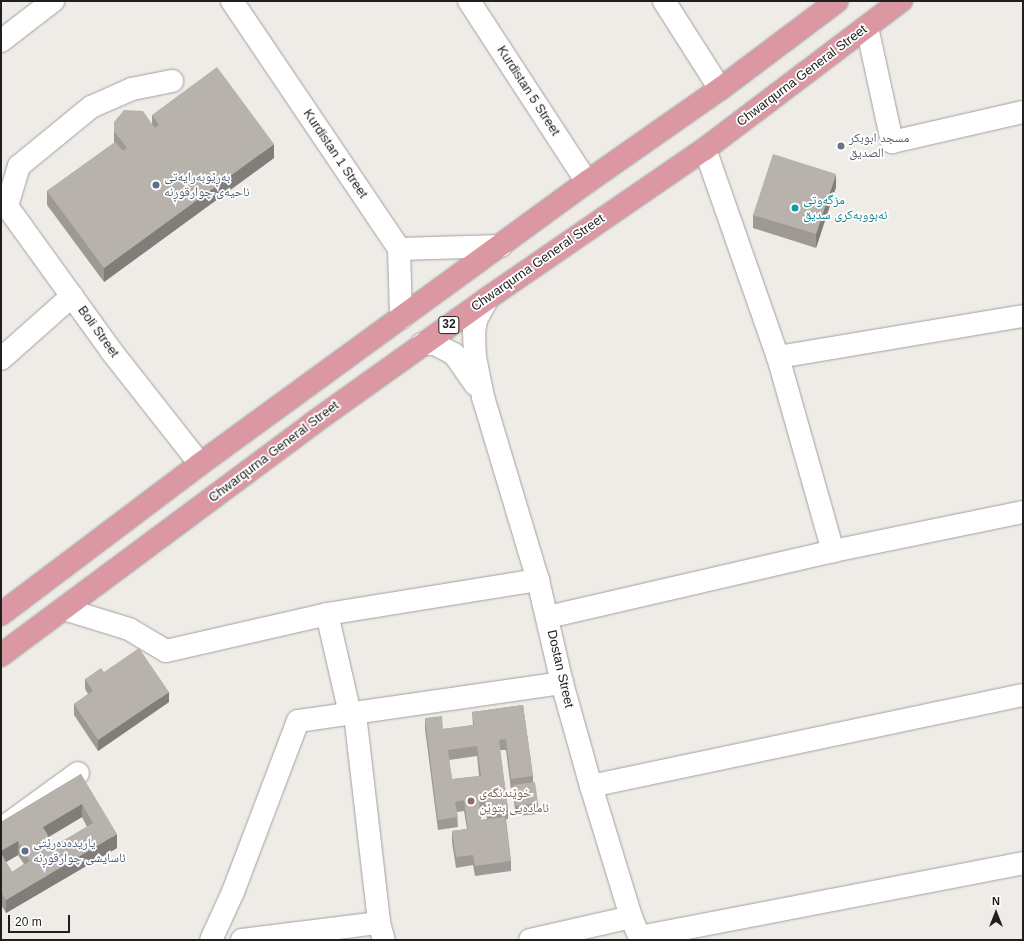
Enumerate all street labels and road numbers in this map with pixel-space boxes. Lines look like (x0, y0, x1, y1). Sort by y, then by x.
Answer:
street label: Chwarqurna General Street (734, 22, 870, 130)
street label: Kurdistan 5 Street (493, 43, 563, 139)
street label: Kurdistan 1 Street (299, 107, 371, 201)
street label: Chwarqurna General Street (468, 211, 608, 315)
street label: Boli Street (74, 303, 122, 361)
road number: 32 (438, 315, 460, 335)
street label: Chwarqurna General Street (206, 398, 342, 506)
street label: Dostan Street (543, 629, 577, 709)

